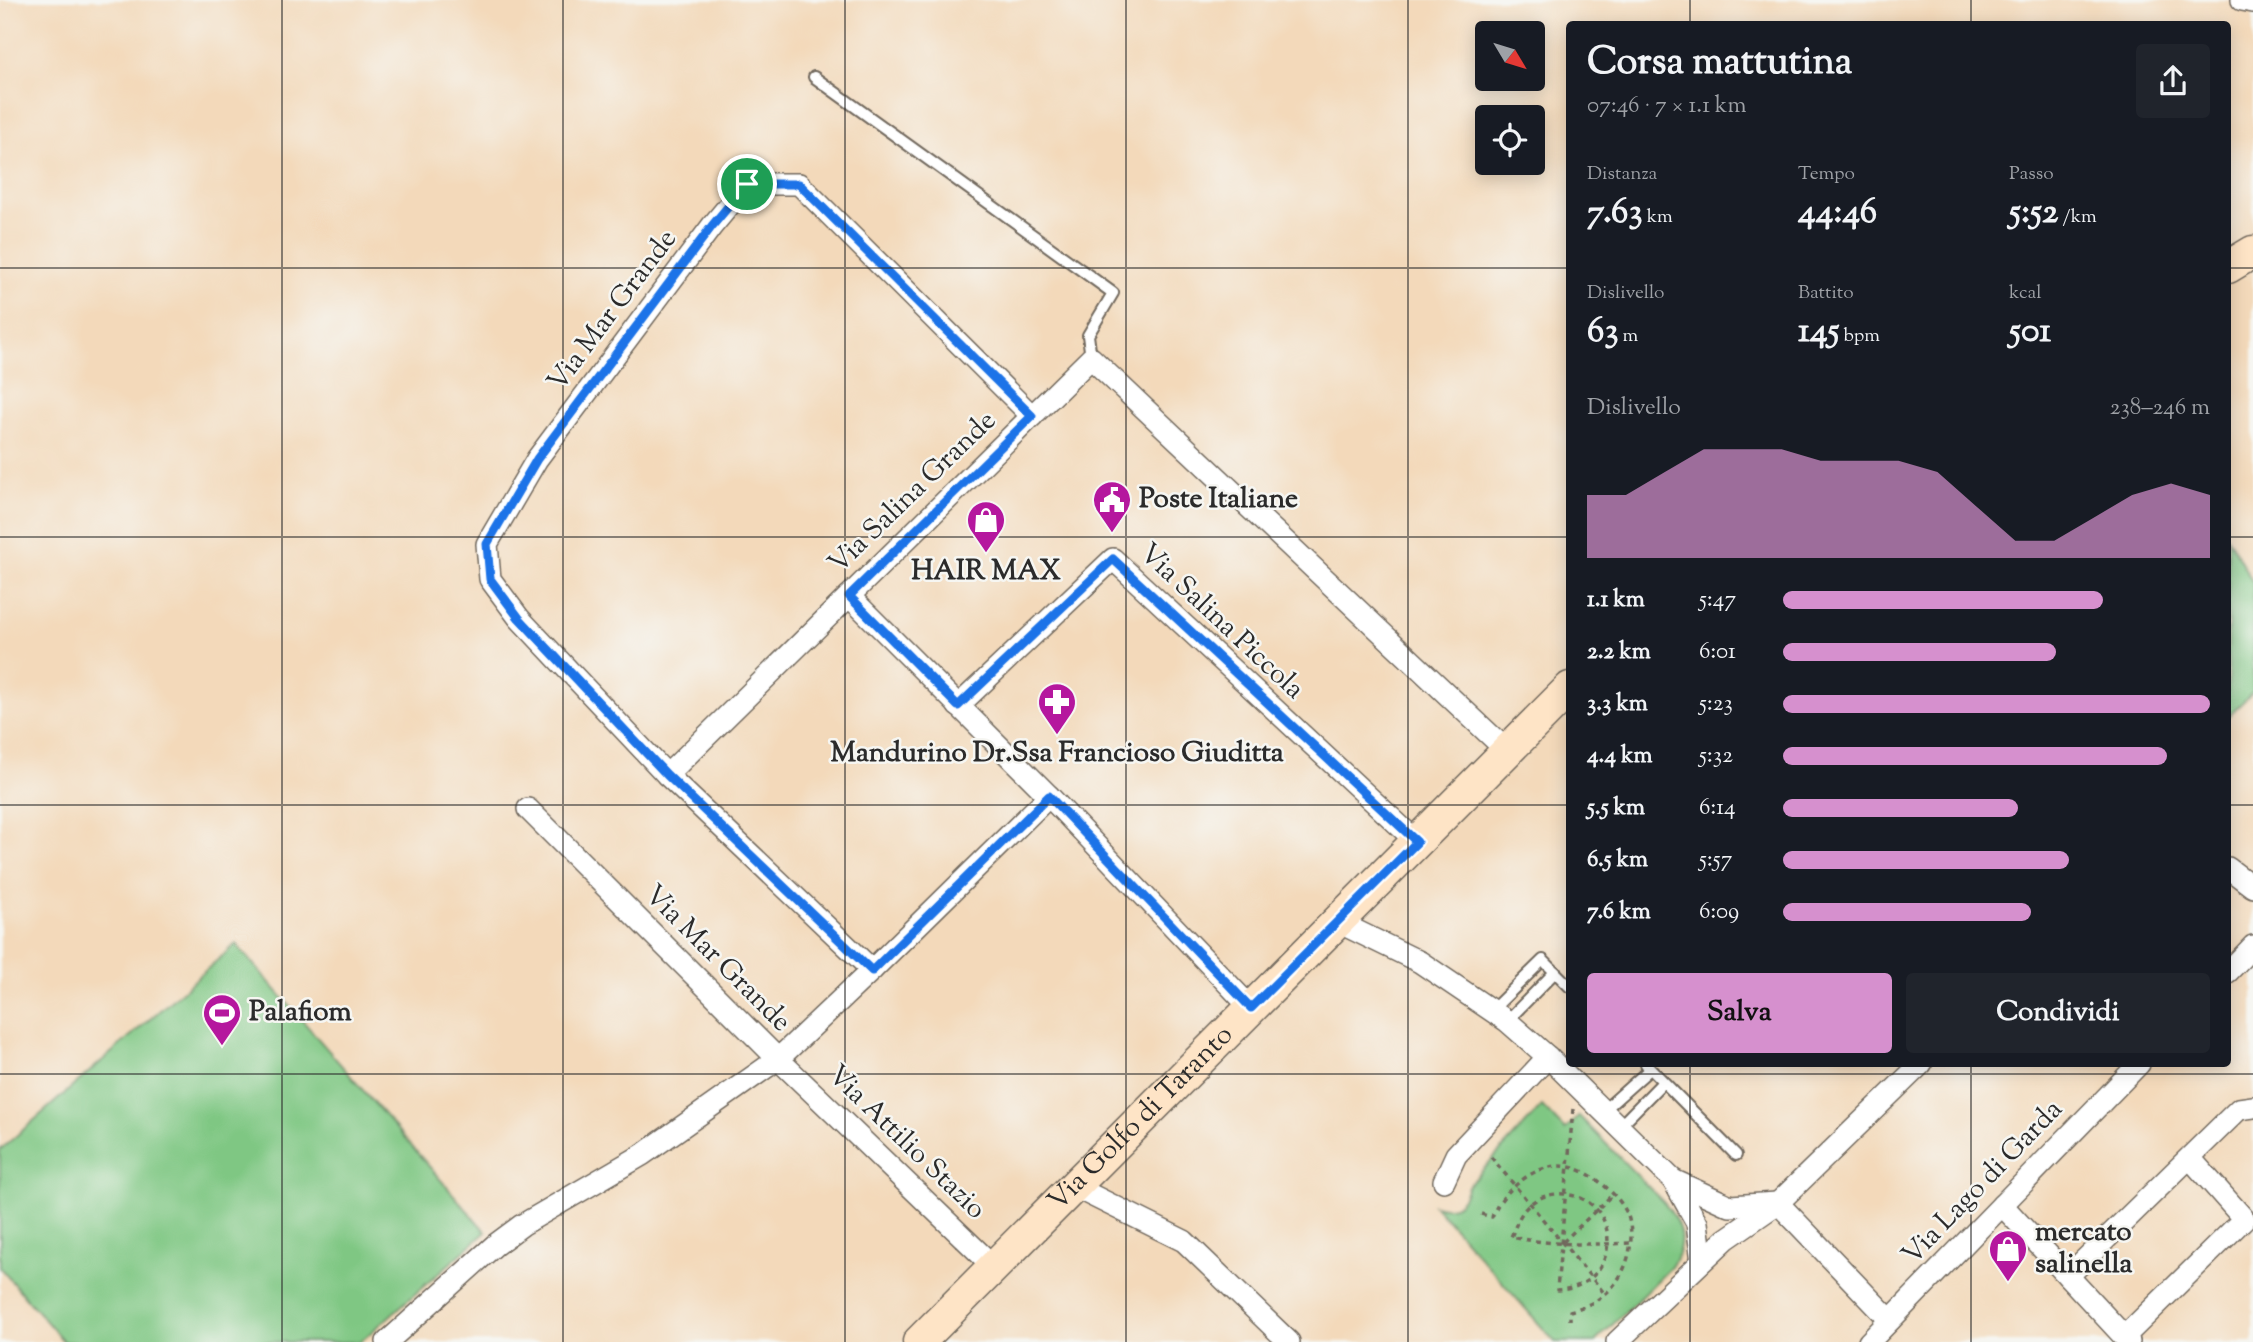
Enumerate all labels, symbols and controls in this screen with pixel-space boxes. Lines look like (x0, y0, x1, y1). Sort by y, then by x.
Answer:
north arrow (1475, 21, 1545, 91)
map controls (1475, 21, 1545, 175)
text: Corsa mattutina (1587, 37, 1852, 91)
button: share (2136, 44, 2210, 118)
text: 07:46 · 7 × 1.1 km (1587, 90, 1746, 123)
button: locate (1475, 105, 1545, 175)
pin (717, 154, 777, 214)
text: Distanza (1587, 161, 1657, 188)
text: Tempo (1798, 161, 1855, 188)
text: Passo (2009, 161, 2054, 188)
icon: arrive (728, 165, 766, 203)
text: 7.63 (1587, 188, 1643, 239)
text: 44:46 (1798, 188, 1877, 239)
text: 5:52 (2009, 188, 2058, 239)
text: km (1643, 204, 1673, 231)
text: /km (2058, 204, 2097, 231)
street label: Via Mar Grande (539, 222, 687, 400)
text: Dislivello (1587, 280, 1664, 307)
text: Battito (1798, 280, 1854, 307)
text: kcal (2009, 280, 2042, 307)
text: 63 (1587, 307, 1619, 358)
text: 145 (1798, 307, 1840, 358)
text: 501 (2009, 307, 2051, 358)
text: m (1619, 323, 1638, 350)
text: bpm (1840, 323, 1880, 350)
text: Dislivello (1587, 392, 1681, 425)
text: 238–246 m (2110, 392, 2210, 425)
street label: Via Salina Grande (820, 402, 1006, 584)
public building icon: Poste Italiane (1091, 479, 1133, 534)
place label: Poste Italiane (1139, 480, 1298, 520)
shop icon: HAIR MAX (965, 499, 1007, 554)
street label: Via Salina Piccola (1129, 535, 1313, 709)
place label: HAIR MAX (911, 552, 1061, 592)
text: 1.1 km (1587, 584, 1645, 617)
text: 5:47 (1699, 584, 1736, 617)
text: 2.2 km (1587, 636, 1651, 669)
text: 6:01 (1699, 636, 1736, 669)
pharmacy icon: Mandurino Dr.Ssa Francioso Giuditta (1036, 681, 1078, 736)
text: 3.3 km (1587, 688, 1648, 721)
text: 5:23 (1699, 688, 1733, 721)
place label: Mandurino Dr.Ssa Francioso Giuditta (830, 734, 1284, 774)
text: 4.4 km (1587, 740, 1652, 773)
text: 5:32 (1699, 740, 1733, 773)
text: 5.5 km (1587, 792, 1645, 825)
text: 6:14 (1699, 792, 1736, 825)
text: 6.5 km (1587, 844, 1648, 877)
text: 5:57 (1699, 844, 1732, 877)
street label: Via Mar Grande (634, 876, 800, 1042)
text: 7.6 km (1587, 896, 1651, 929)
text: 6:09 (1699, 896, 1739, 929)
button: Salva (1587, 973, 1892, 1053)
button: Condividi (1906, 973, 2210, 1053)
sports icon: Palafiom (201, 992, 243, 1047)
place label: Palafiom (249, 993, 353, 1033)
street label: Via Golfo di Taranto (1039, 1017, 1243, 1221)
street label: Via Attilio Stazio (818, 1057, 994, 1229)
street label: Via Lago di Garda (1893, 1091, 2073, 1275)
place label: mercato salinella (2035, 1213, 2132, 1285)
shop icon: mercato salinella (1987, 1228, 2029, 1283)

